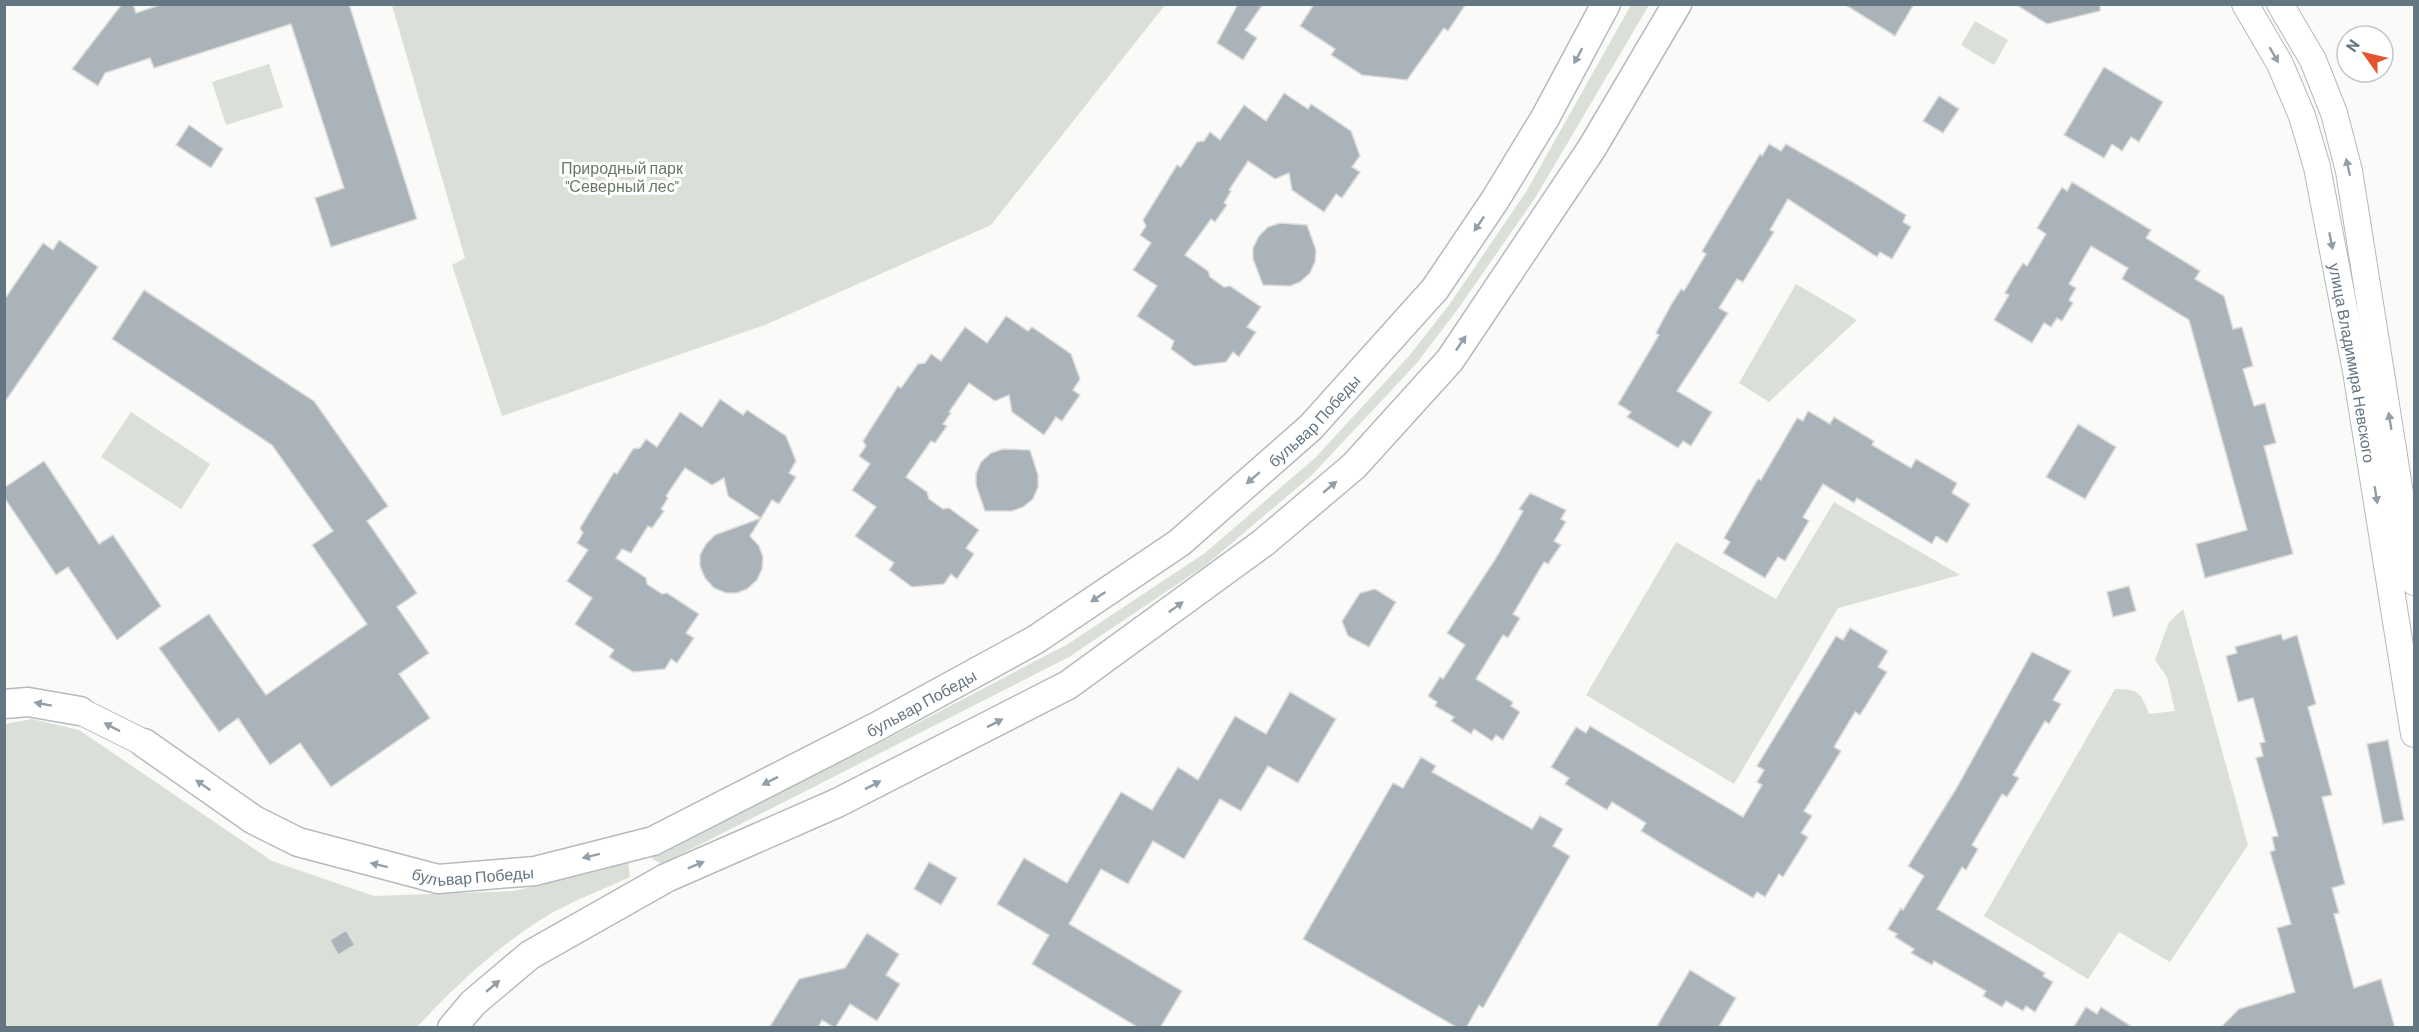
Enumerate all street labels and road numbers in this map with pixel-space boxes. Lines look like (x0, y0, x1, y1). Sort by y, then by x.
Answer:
street label: улица Владимира Невского (2326, 261, 2380, 464)
street label: бульвар Победы (1264, 370, 1363, 470)
street label: бульвар Победы (863, 665, 979, 740)
street label: бульвар Победы (410, 862, 534, 889)

